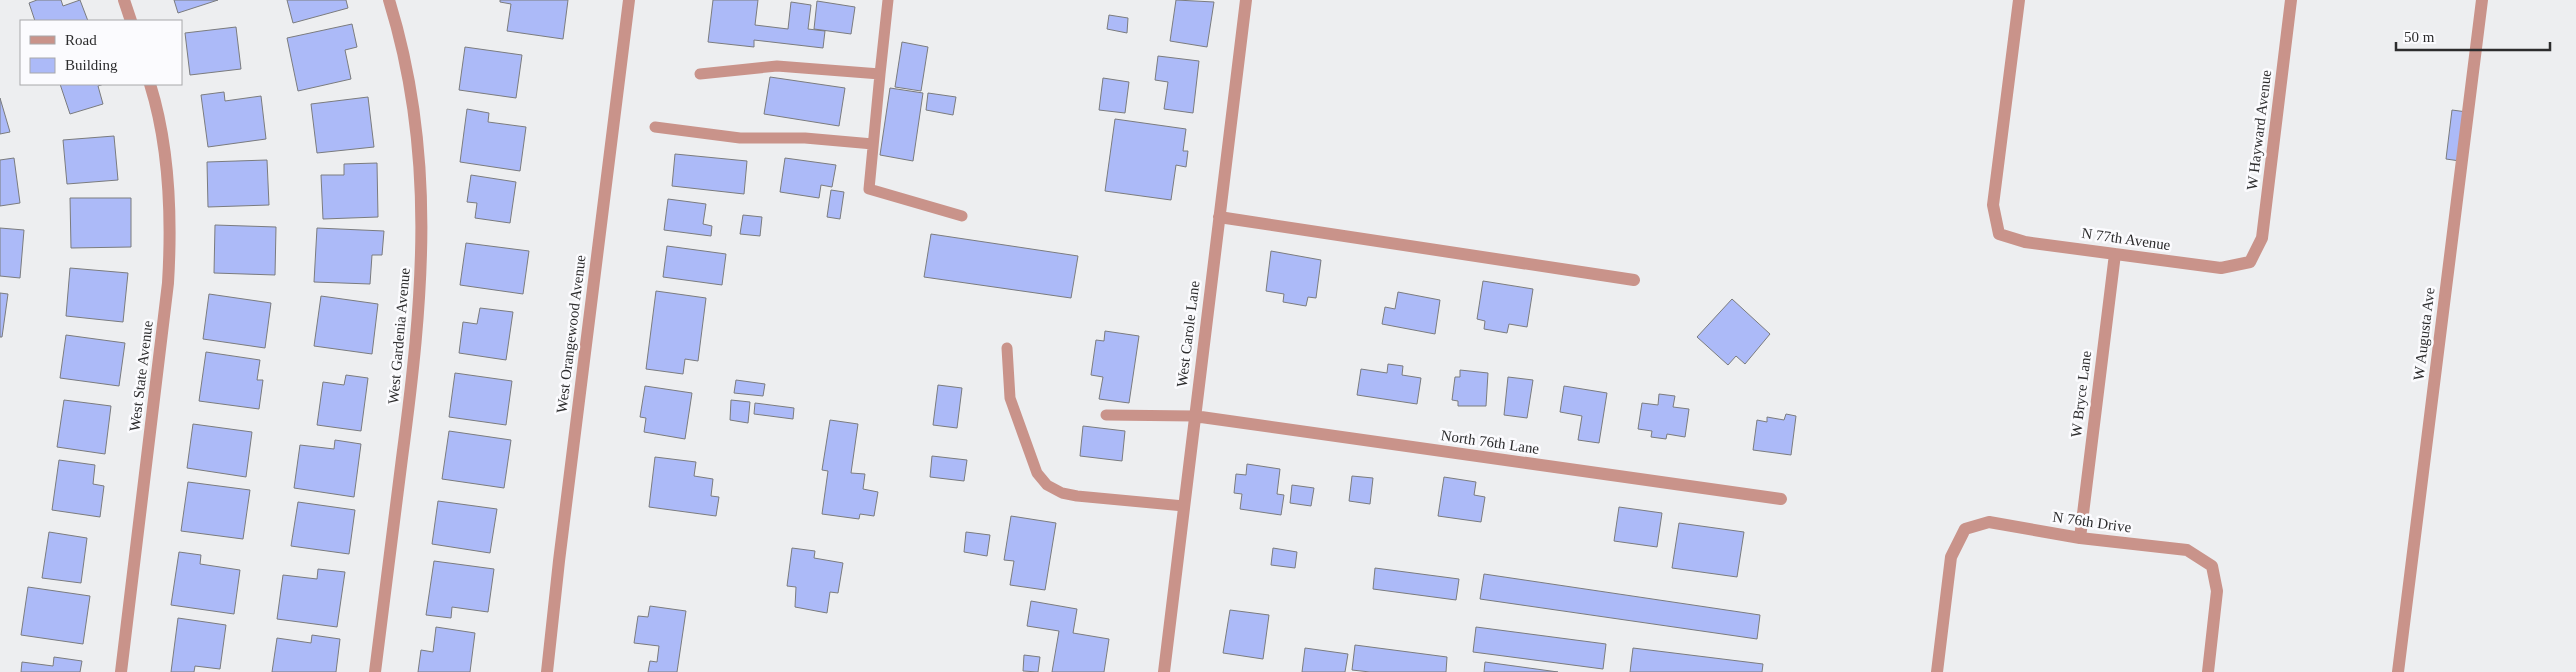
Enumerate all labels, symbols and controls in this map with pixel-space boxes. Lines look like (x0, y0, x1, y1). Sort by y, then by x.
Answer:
legend (20, 20, 182, 85)
scale bar (2396, 20, 2550, 52)
text: 50 m (2404, 29, 2435, 45)
text: Road (65, 32, 97, 48)
text: Building (65, 57, 118, 73)
street label: W Hayward Avenue (2244, 69, 2274, 191)
street label: N 77th Avenue (2080, 225, 2172, 253)
street label: West Orangewood Avenue (553, 254, 589, 414)
street label: West Gardenia Avenue (385, 267, 413, 405)
street label: West Carole Lane (1174, 280, 1203, 388)
street label: W Augusta Ave (2410, 286, 2438, 381)
street label: West State Avenue (126, 319, 156, 432)
street label: W Bryce Lane (2068, 349, 2094, 438)
street label: North 76th Lane (1440, 427, 1541, 457)
street label: N 76th Drive (2052, 509, 2133, 535)

